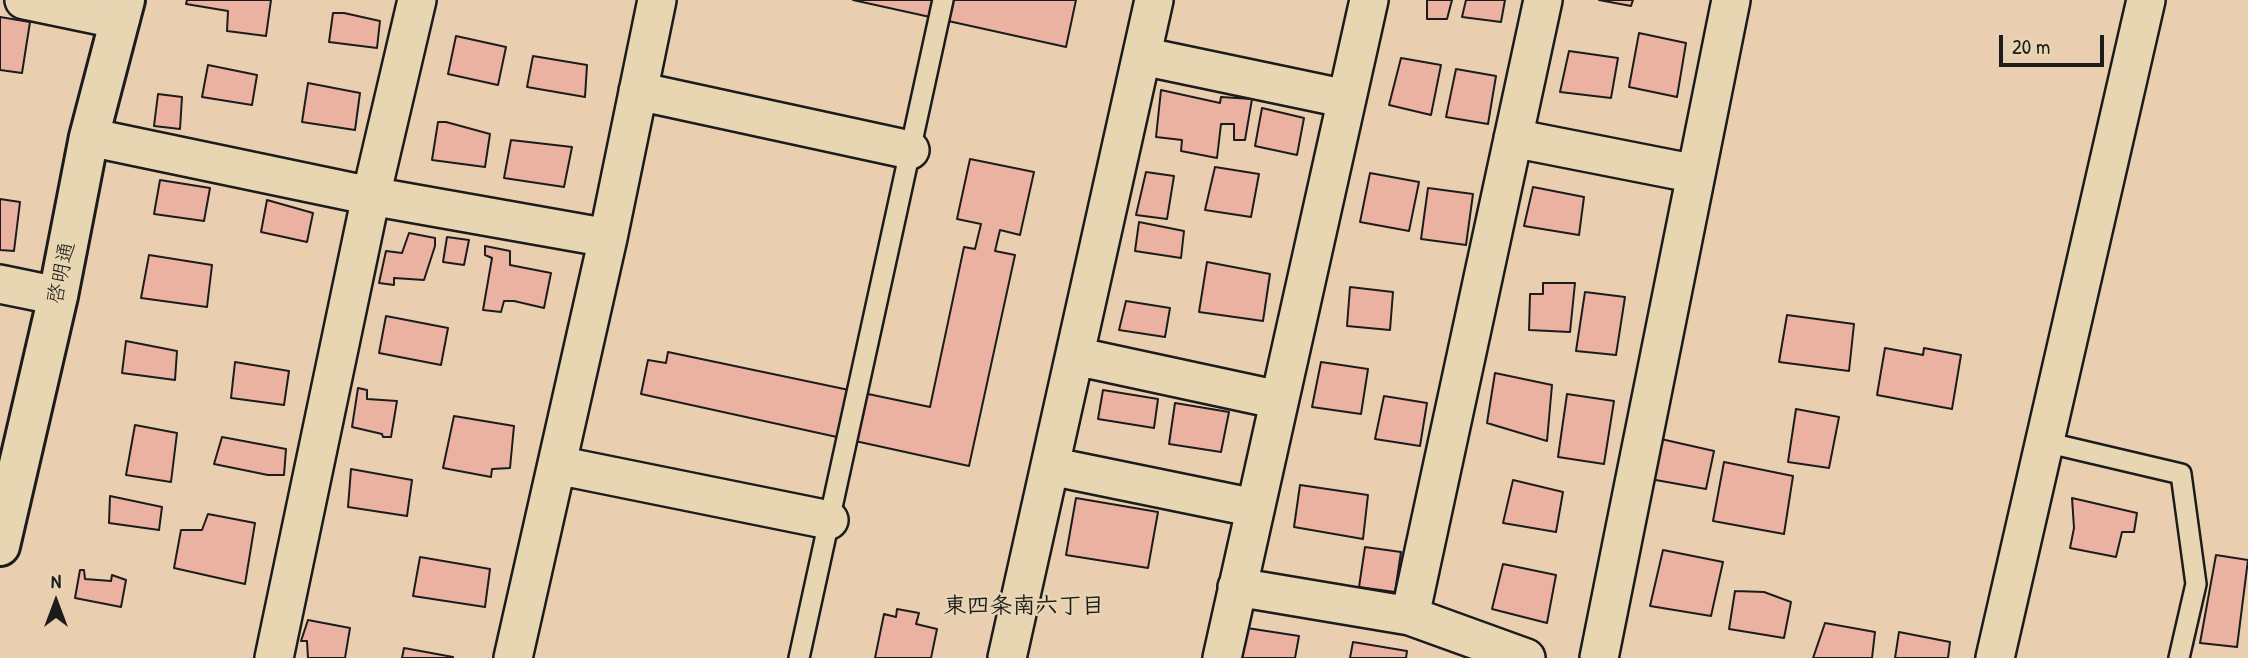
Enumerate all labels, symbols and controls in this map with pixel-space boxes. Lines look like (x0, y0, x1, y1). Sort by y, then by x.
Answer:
scale bar (2003, 21, 2108, 65)
text: 20 m (2012, 32, 2050, 61)
street label: 啓明通 (43, 240, 81, 306)
north arrow (21, 567, 91, 637)
text: N (51, 568, 61, 594)
district label: 東四条南六丁目 (944, 593, 1104, 621)

